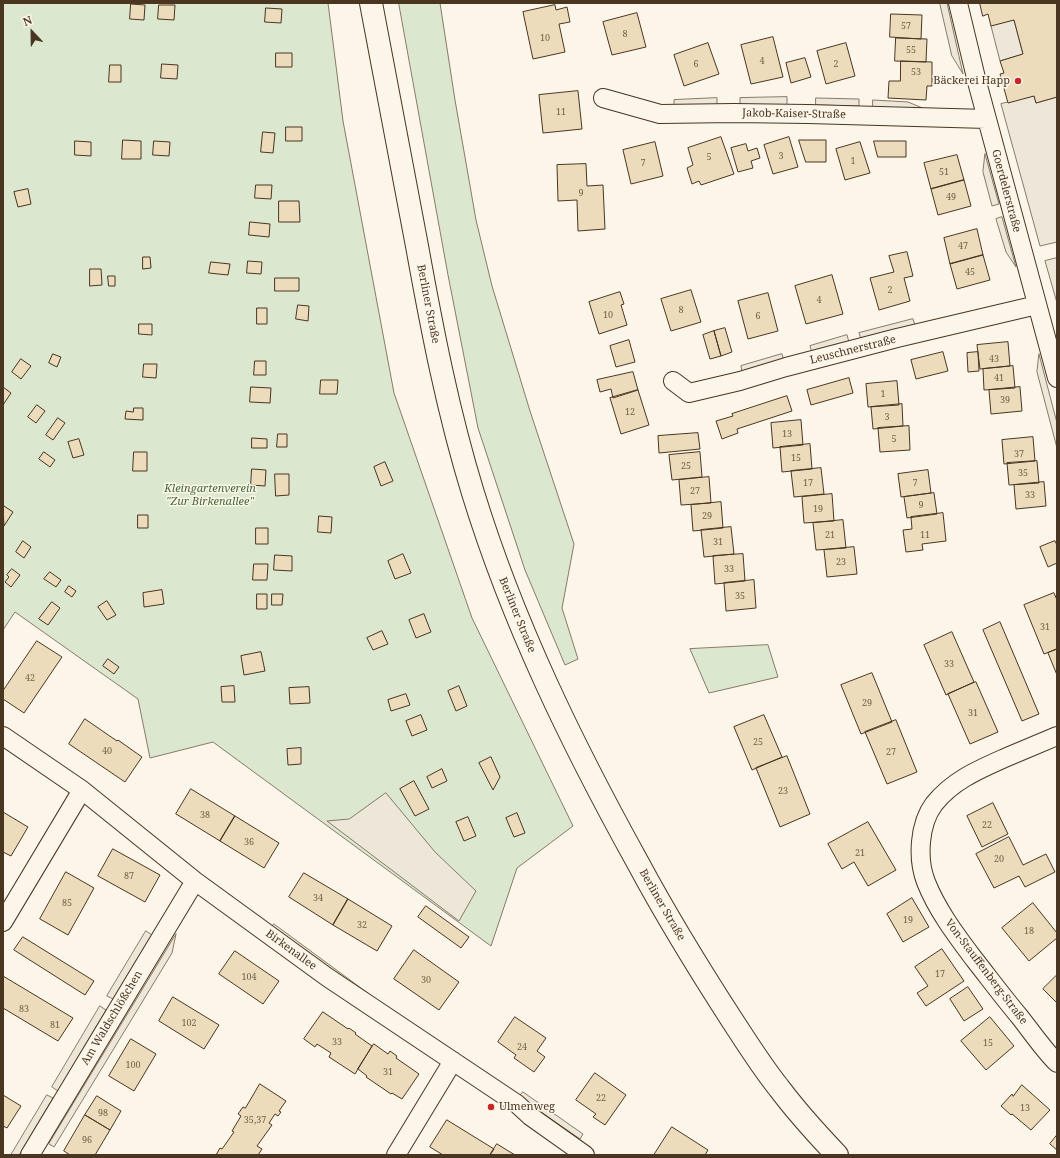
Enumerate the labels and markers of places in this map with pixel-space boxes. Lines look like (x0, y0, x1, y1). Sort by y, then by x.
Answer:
place label: Bäckerei Happ (933, 74, 1010, 88)
marker: Bäckerei Happ (1013, 76, 1023, 86)
place label: Ulmenweg (499, 1100, 555, 1114)
marker: Ulmenweg (486, 1102, 496, 1112)

